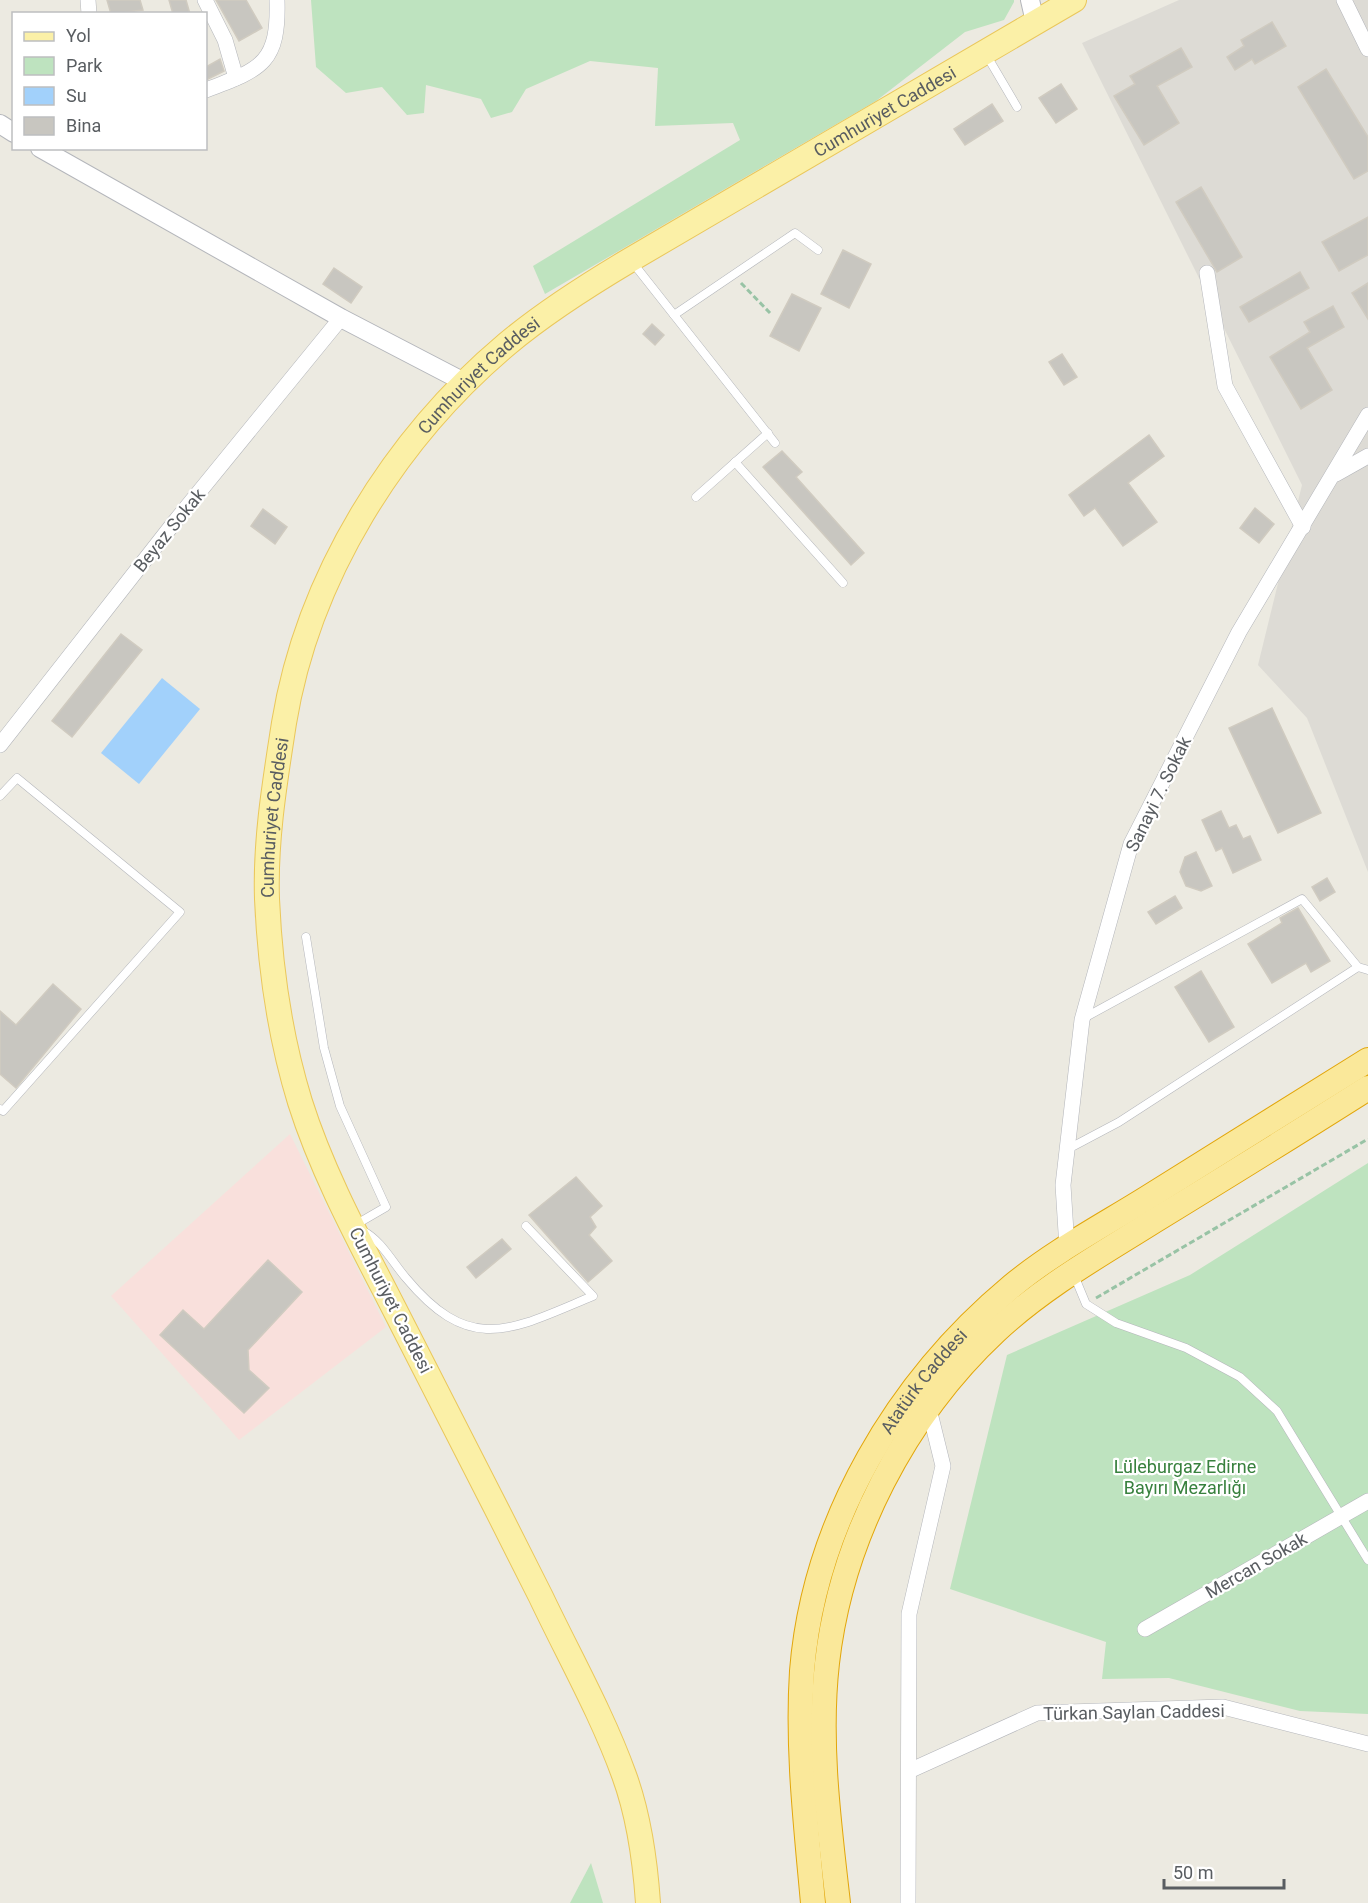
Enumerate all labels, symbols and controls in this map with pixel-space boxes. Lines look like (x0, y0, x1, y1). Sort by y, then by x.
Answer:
legend (12, 12, 207, 150)
text: Yol (66, 25, 91, 46)
text: Park (66, 55, 103, 76)
street label: Cumhuriyet Caddesi (810, 61, 959, 161)
text: Su (66, 85, 87, 106)
text: Bina (66, 115, 101, 136)
street label: Cumhuriyet Caddesi (413, 312, 544, 438)
street label: Beyaz Sokak (129, 483, 210, 576)
street label: Sanayi 7. Sokak (1121, 732, 1195, 855)
street label: Cumhuriyet Caddesi (256, 736, 292, 898)
street label: Cumhuriyet Caddesi (345, 1223, 437, 1377)
street label: Atatürk Caddesi (875, 1324, 971, 1437)
park label: Lüleburgaz Edirne Bayırı Mezarlığı (1114, 1456, 1256, 1498)
street label: Mercan Sokak (1201, 1527, 1311, 1603)
street label: Türkan Saylan Caddesi (1043, 1700, 1225, 1724)
scale bar (1164, 1852, 1284, 1890)
text: 50 m (1173, 1862, 1213, 1883)

